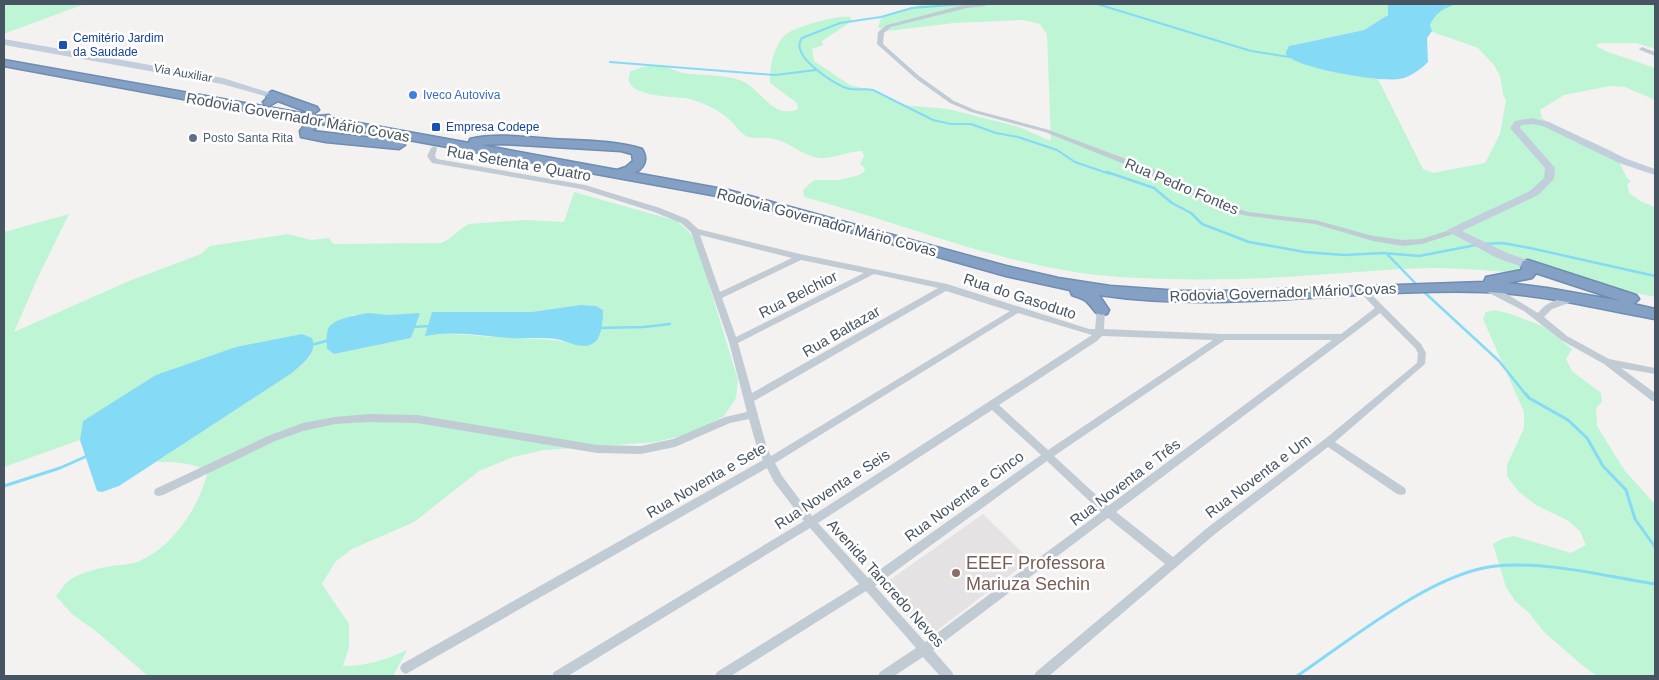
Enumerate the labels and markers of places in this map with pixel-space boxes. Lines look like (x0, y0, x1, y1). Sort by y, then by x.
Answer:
place label: Cemitério Jardim da Saudade (73, 31, 164, 59)
marker: Cemitério Jardim da Saudade (57, 39, 69, 51)
place label: Iveco Autoviva (423, 88, 501, 102)
marker: Iveco Autoviva (407, 89, 419, 101)
place label: Empresa Codepe (446, 120, 540, 134)
marker: Empresa Codepe (430, 121, 442, 133)
place label: Posto Santa Rita (203, 131, 293, 145)
marker: Posto Santa Rita (187, 132, 199, 144)
place label: EEEF Professora Mariuza Sechin (966, 553, 1106, 594)
marker: EEEF Professora Mariuza Sechin (950, 567, 962, 579)

